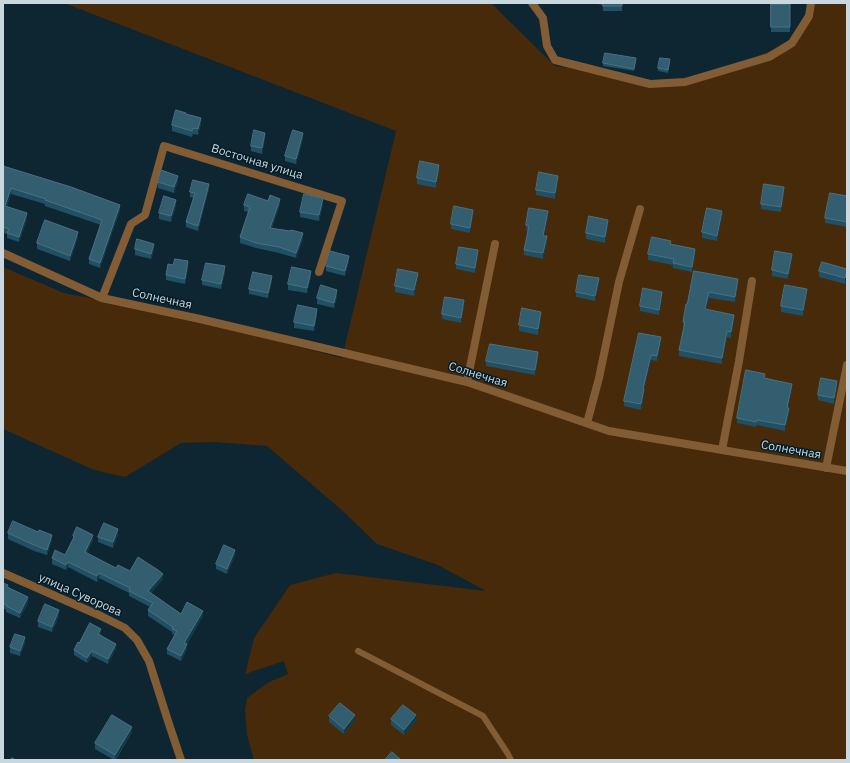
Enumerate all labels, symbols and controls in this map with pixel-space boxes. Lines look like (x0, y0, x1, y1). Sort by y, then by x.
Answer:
street label: Восточная улица (209, 141, 305, 183)
street label: Солнечная (131, 286, 193, 312)
street label: Солнечная (447, 359, 509, 391)
street label: Солнечная (760, 438, 822, 462)
street label: улица Суворова (36, 570, 124, 620)

